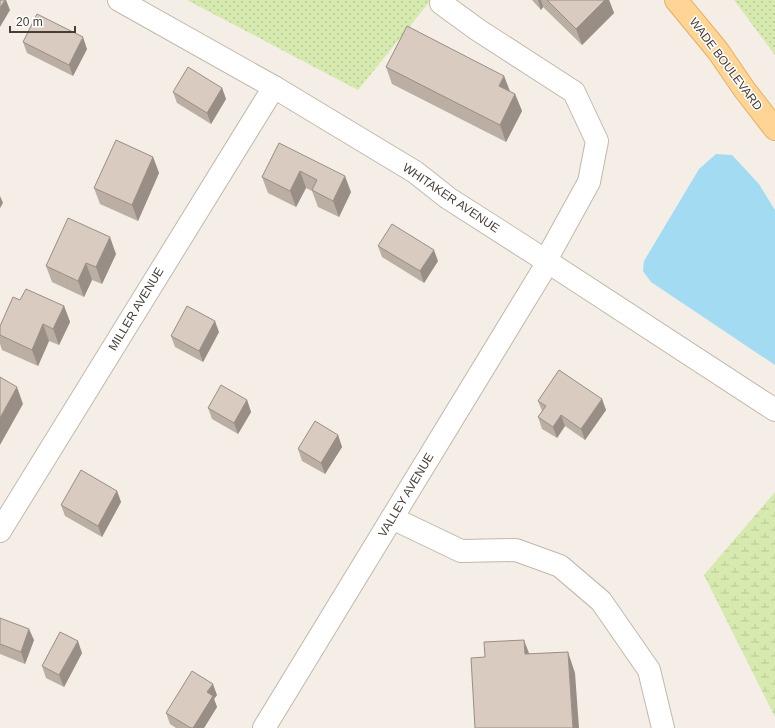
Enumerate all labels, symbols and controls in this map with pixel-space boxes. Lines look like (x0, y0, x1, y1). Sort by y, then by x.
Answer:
scale bar (10, 8, 75, 34)
text: 20 m (16, 15, 43, 29)
street label: WADE BOULEVARD (687, 15, 765, 113)
street label: WHITAKER AVENUE (400, 160, 502, 236)
street label: MILLER AVENUE (106, 265, 166, 353)
street label: VALLEY AVENUE (375, 451, 437, 539)

